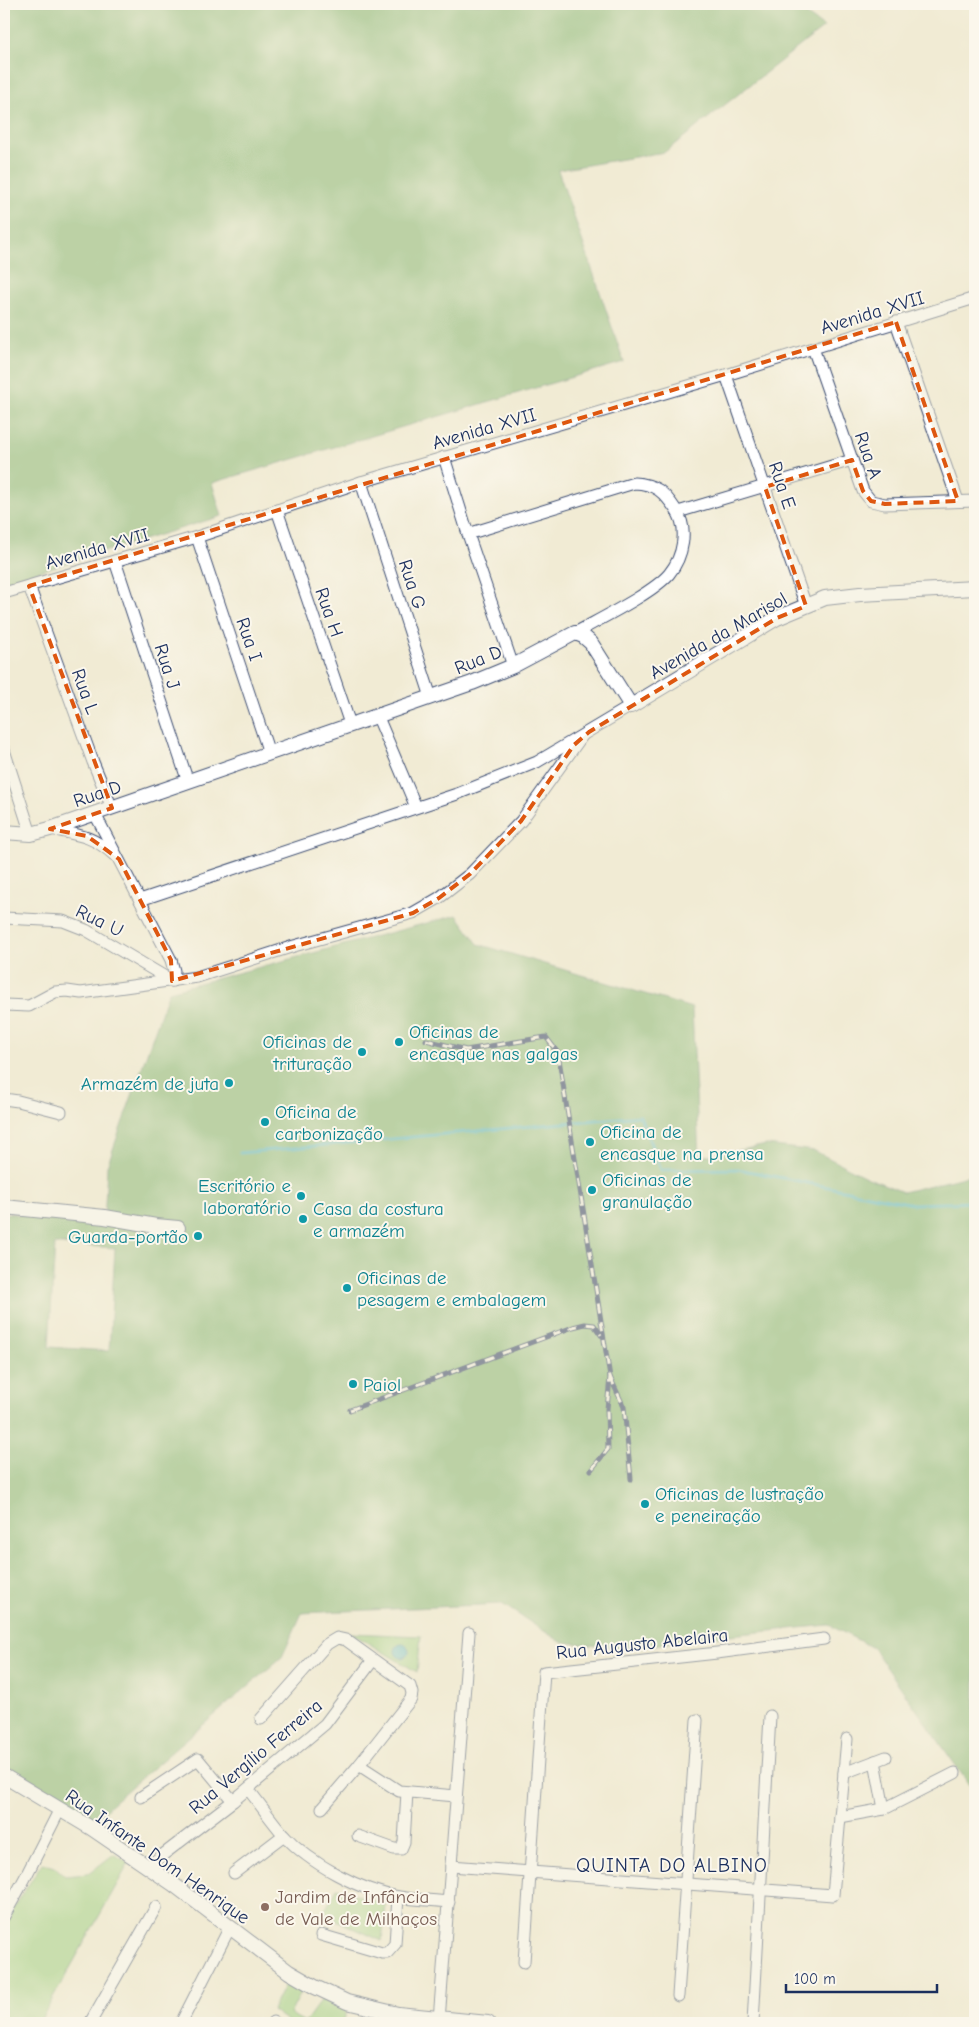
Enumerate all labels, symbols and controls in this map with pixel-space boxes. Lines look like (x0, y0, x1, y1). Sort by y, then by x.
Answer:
street label: Avenida XVII (818, 287, 927, 339)
street label: Avenida XVII (430, 404, 539, 454)
street label: Rua A (850, 429, 886, 482)
street label: Rua E (764, 459, 800, 512)
street label: Avenida XVII (43, 524, 152, 574)
street label: Rua G (394, 557, 430, 612)
street label: Rua H (310, 585, 348, 640)
street label: Avenida da Marisol (646, 588, 791, 684)
street label: Rua I (231, 615, 267, 664)
street label: Rua J (149, 641, 185, 692)
street label: Rua D (451, 641, 505, 679)
street label: Rua L (67, 666, 104, 718)
street label: Rua D (71, 776, 124, 812)
street label: Rua U (72, 900, 127, 942)
place label: Oficinas de encasque nas galgas (409, 1021, 578, 1065)
place label: Oficinas de trituração (263, 1031, 352, 1075)
marker: Oficinas de encasque nas galgas (393, 1036, 405, 1048)
marker: Oficinas de trituração (356, 1046, 368, 1058)
place label: Armazém de juta (81, 1073, 219, 1095)
marker: Armazém de juta (223, 1077, 235, 1089)
place label: Oficina de carbonização (275, 1101, 383, 1145)
marker: Oficina de carbonização (259, 1116, 271, 1128)
place label: Oficina de encasque na prensa (600, 1121, 764, 1165)
marker: Oficina de encasque na prensa (584, 1136, 596, 1148)
place label: Oficinas de granulação (602, 1169, 692, 1213)
place label: Escritório e laboratório (198, 1175, 291, 1219)
marker: Oficinas de granulação (586, 1184, 598, 1196)
marker: Escritório e laboratório (295, 1190, 307, 1202)
place label: Casa da costura e armazém (313, 1198, 444, 1242)
marker: Casa da costura e armazém (297, 1213, 309, 1225)
place label: Guarda-portão (68, 1226, 188, 1248)
marker: Guarda-portão (192, 1230, 204, 1242)
place label: Oficinas de pesagem e embalagem (357, 1267, 546, 1311)
marker: Oficinas de pesagem e embalagem (341, 1282, 353, 1294)
place label: Paiol (363, 1374, 401, 1396)
marker: Paiol (347, 1378, 359, 1390)
place label: Oficinas de lustração e peneiração (655, 1483, 824, 1527)
marker: Oficinas de lustração e peneiração (639, 1498, 651, 1510)
street label: Rua Augusto Abelaira (555, 1624, 729, 1664)
street label: Rua Vergílio Ferreira (185, 1695, 327, 1819)
street label: Rua Infante Dom Henrique (61, 1785, 254, 1929)
district label: QUINTA DO ALBINO (576, 1854, 768, 1877)
place label: Jardim de Infância de Vale de Milhaços (275, 1886, 437, 1930)
marker: Jardim de Infância de Vale de Milhaços (259, 1901, 271, 1913)
scale bar (786, 1962, 938, 1994)
text: 100 m (794, 1970, 836, 1988)

